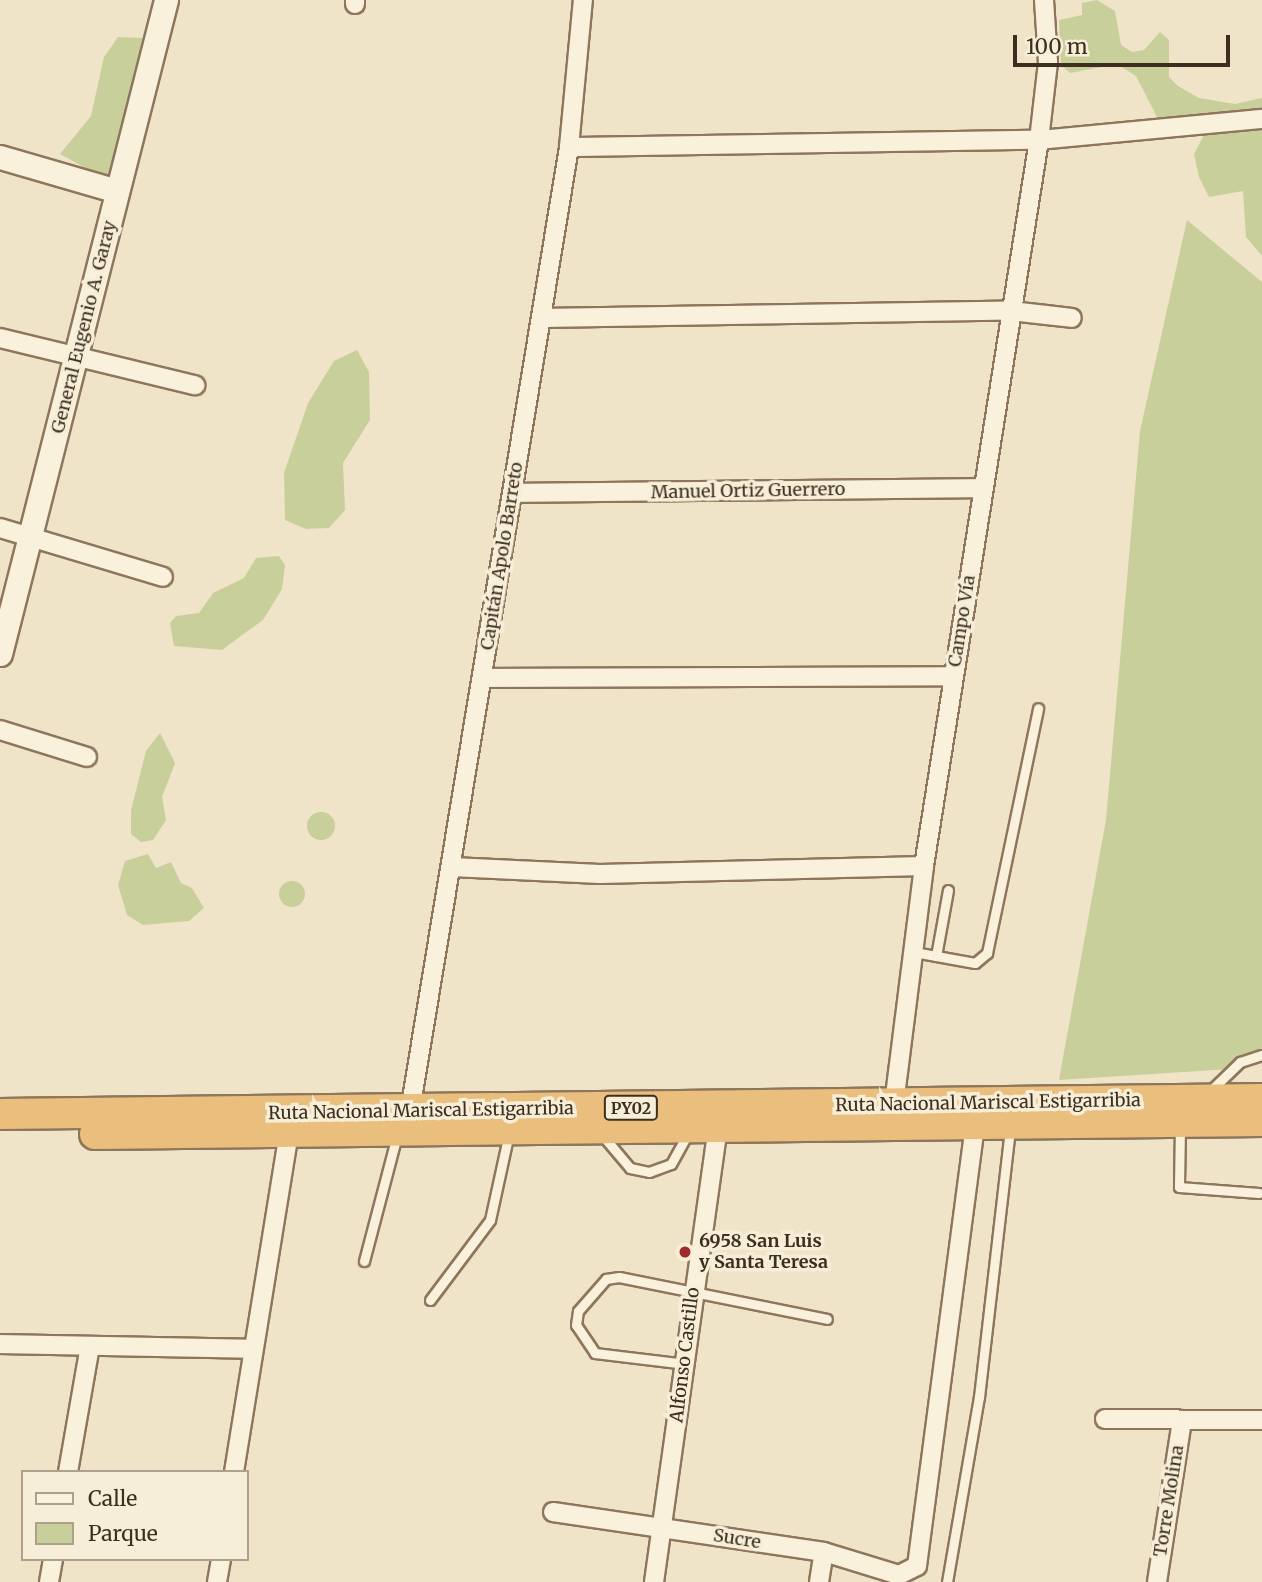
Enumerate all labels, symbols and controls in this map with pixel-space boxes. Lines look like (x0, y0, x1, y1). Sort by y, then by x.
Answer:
scale bar (1017, 21, 1234, 65)
text: 100 m (1026, 33, 1088, 60)
street label: General Eugenio A. Garay (47, 218, 121, 436)
street label: Capitán Apolo Barreto (476, 460, 528, 652)
street label: Manuel Ortiz Guerrero (651, 479, 845, 503)
street label: Campo Vía (944, 574, 980, 668)
street label: Ruta Nacional Mariscal Estigarribia (835, 1090, 1141, 1116)
road number: PY02 (603, 1096, 659, 1120)
street label: Ruta Nacional Mariscal Estigarribia (268, 1098, 574, 1124)
place label: 6958 San Luis y Santa Teresa (699, 1231, 828, 1274)
marker: 6958 San Luis y Santa Teresa (677, 1244, 693, 1260)
street label: Alfonso Castillo (666, 1286, 704, 1424)
street label: Torre Molina (1150, 1444, 1188, 1558)
legend (21, 1470, 248, 1561)
text: Calle (88, 1485, 137, 1512)
text: Parque (88, 1520, 158, 1547)
street label: Sucre (712, 1525, 762, 1553)

